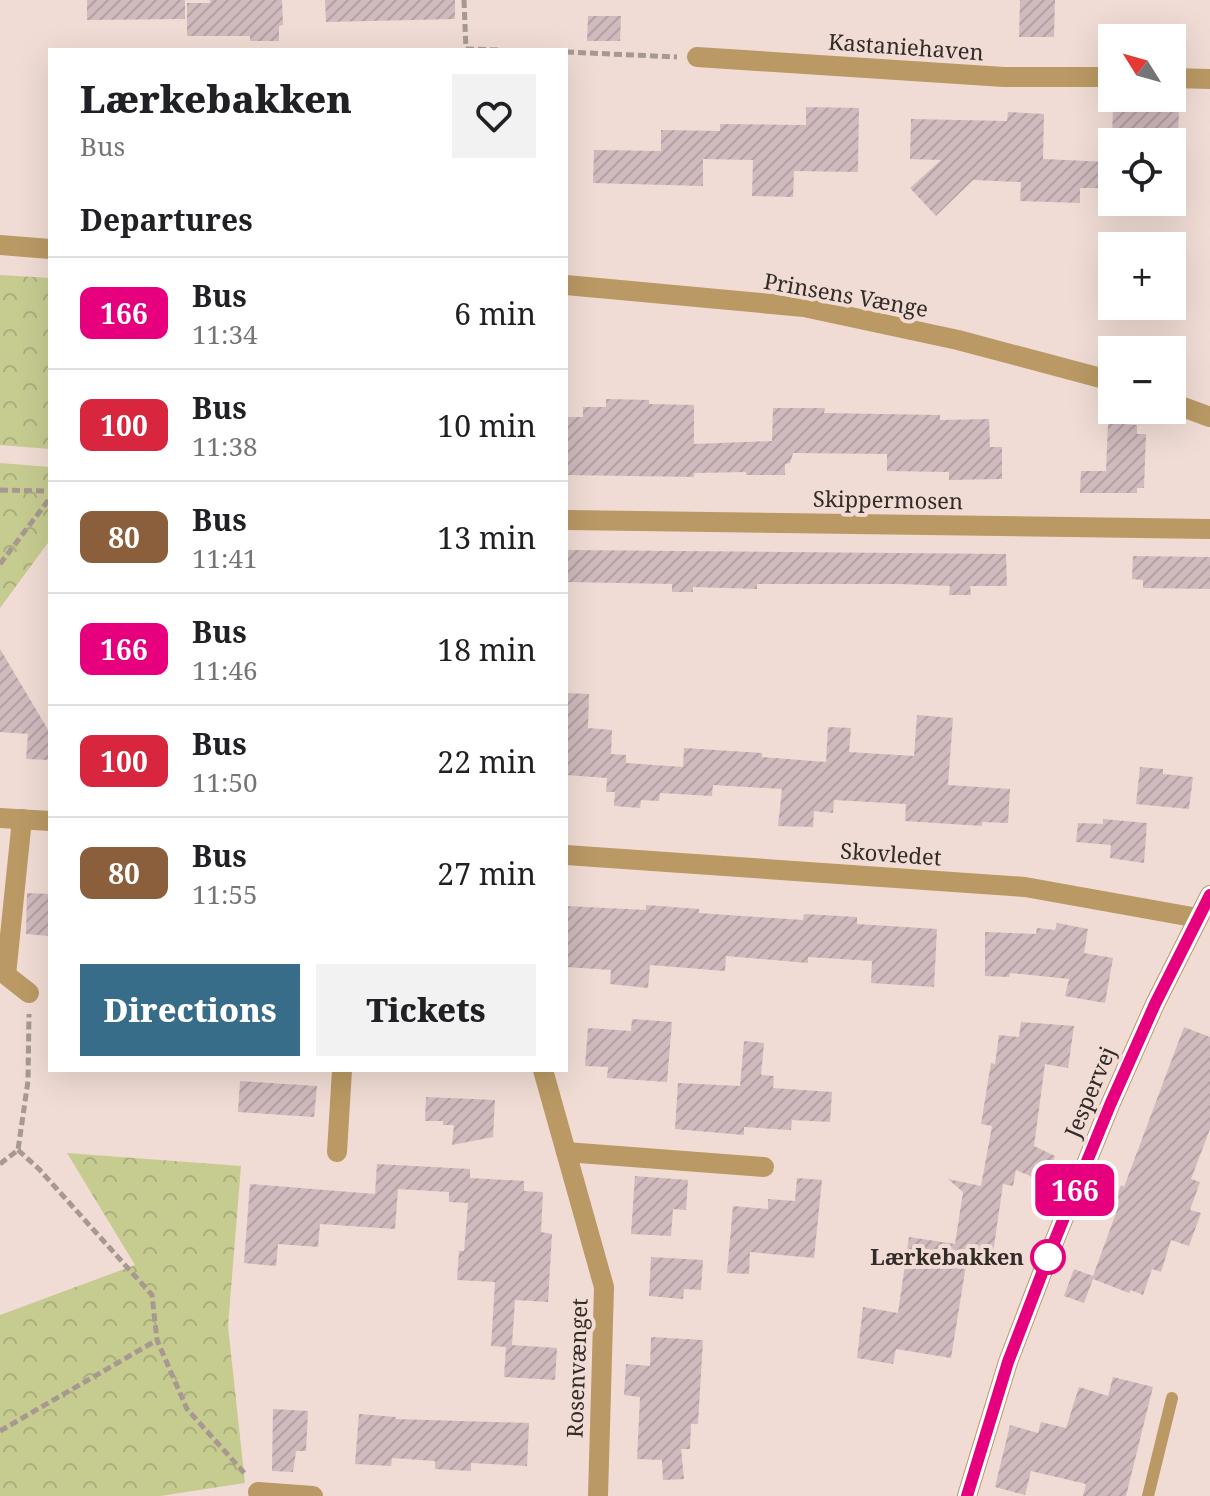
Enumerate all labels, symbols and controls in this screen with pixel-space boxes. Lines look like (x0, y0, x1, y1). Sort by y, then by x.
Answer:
north arrow (1098, 24, 1186, 112)
map controls (1098, 24, 1186, 424)
street label: Kastaniehaven (827, 26, 985, 66)
text: Lærkebakken (80, 72, 352, 124)
button: heart (452, 74, 536, 158)
text: Bus (80, 128, 125, 164)
button: locate (1098, 128, 1186, 216)
text: Departures (80, 199, 253, 240)
button: + (1098, 232, 1186, 320)
street label: Prinsens Vænge (762, 265, 931, 323)
text: Bus (192, 275, 247, 316)
text: 6 min (454, 293, 536, 334)
text: 166 (100, 294, 148, 332)
text: 11:34 (192, 316, 258, 352)
button: − (1098, 336, 1186, 424)
text: Bus (192, 387, 247, 428)
text: 10 min (437, 405, 536, 446)
text: 100 (100, 406, 148, 444)
text: 11:38 (192, 428, 258, 464)
street label: Skippermosen (813, 483, 963, 515)
text: Bus (192, 499, 247, 540)
text: 13 min (437, 517, 536, 558)
text: 80 (108, 518, 140, 556)
text: 11:41 (192, 540, 258, 576)
text: Bus (192, 611, 247, 652)
text: 18 min (437, 629, 536, 670)
text: 166 (100, 630, 148, 668)
text: 11:46 (192, 652, 258, 688)
text: Bus (192, 723, 247, 764)
text: 22 min (437, 741, 536, 782)
text: 100 (100, 742, 148, 780)
text: 11:50 (192, 764, 258, 800)
text: Bus (192, 835, 247, 876)
street label: Skovledet (839, 835, 943, 872)
text: 27 min (437, 853, 536, 894)
text: 80 (108, 854, 140, 892)
text: 11:55 (192, 876, 258, 912)
button: Directions (80, 964, 300, 1056)
button: Tickets (316, 964, 536, 1056)
street label: Jespervej (1056, 1041, 1122, 1143)
line badge: 166 (1029, 1164, 1121, 1216)
text: 166 (1051, 1171, 1099, 1209)
marker: Lærkebakken (1031, 1240, 1065, 1274)
place label: Lærkebakken (870, 1241, 1024, 1271)
street label: Rosenvænget (559, 1297, 593, 1438)

